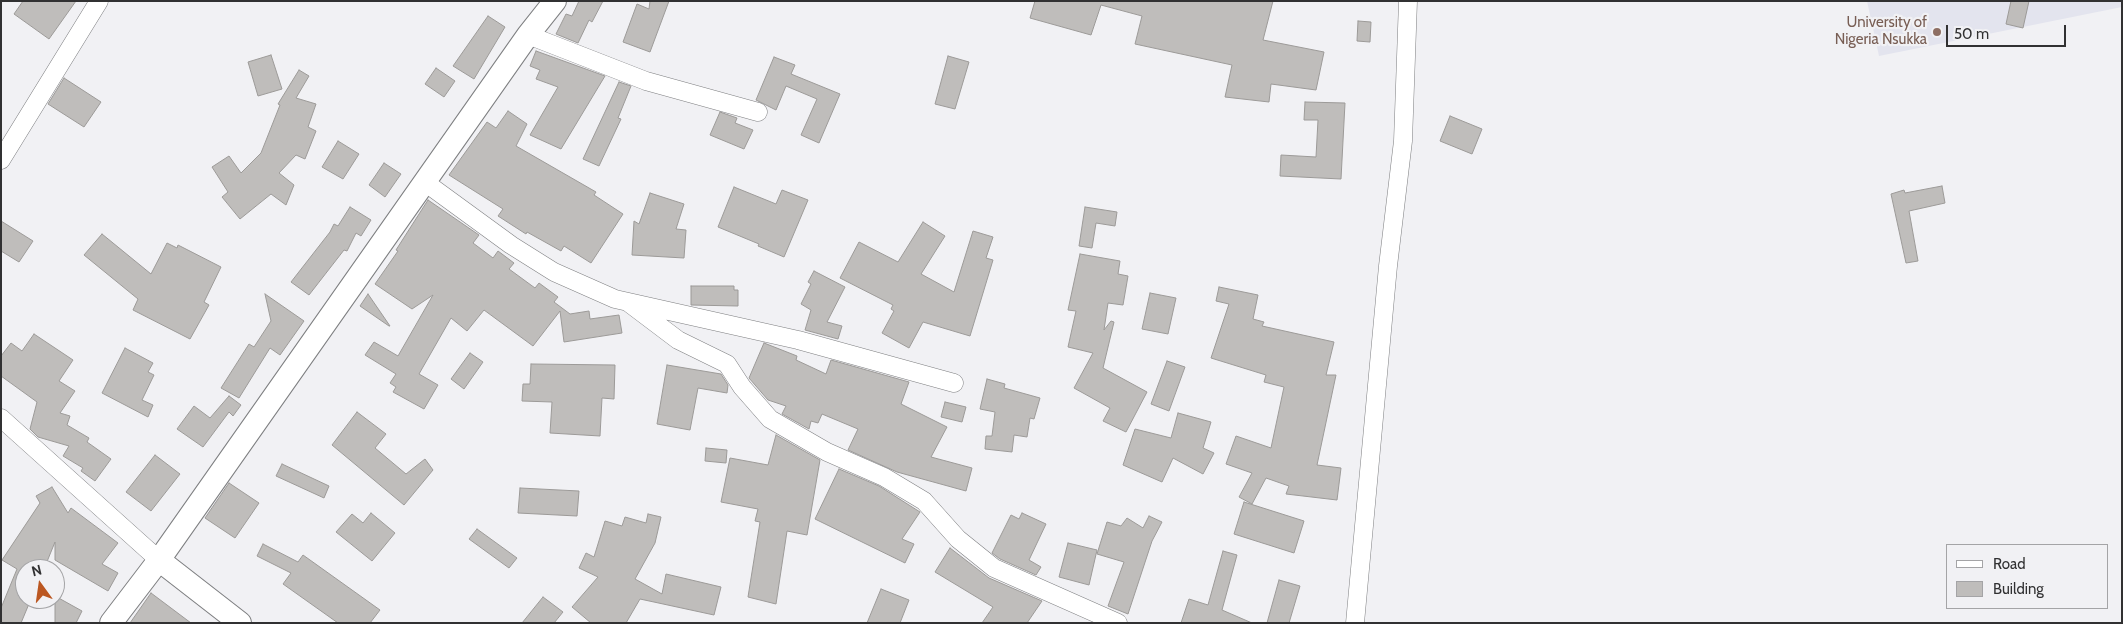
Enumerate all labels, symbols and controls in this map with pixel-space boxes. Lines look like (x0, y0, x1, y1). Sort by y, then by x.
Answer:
place label: University of Nigeria Nsukka (1835, 14, 1927, 49)
scale bar (1948, 15, 2068, 47)
text: 50 m (1954, 25, 1989, 43)
marker: University of Nigeria Nsukka (1931, 26, 1943, 38)
legend (1946, 544, 2108, 609)
text: Road (1993, 555, 2026, 573)
north arrow (15, 559, 65, 609)
text: N (30, 560, 44, 580)
text: Building (1993, 580, 2044, 598)

